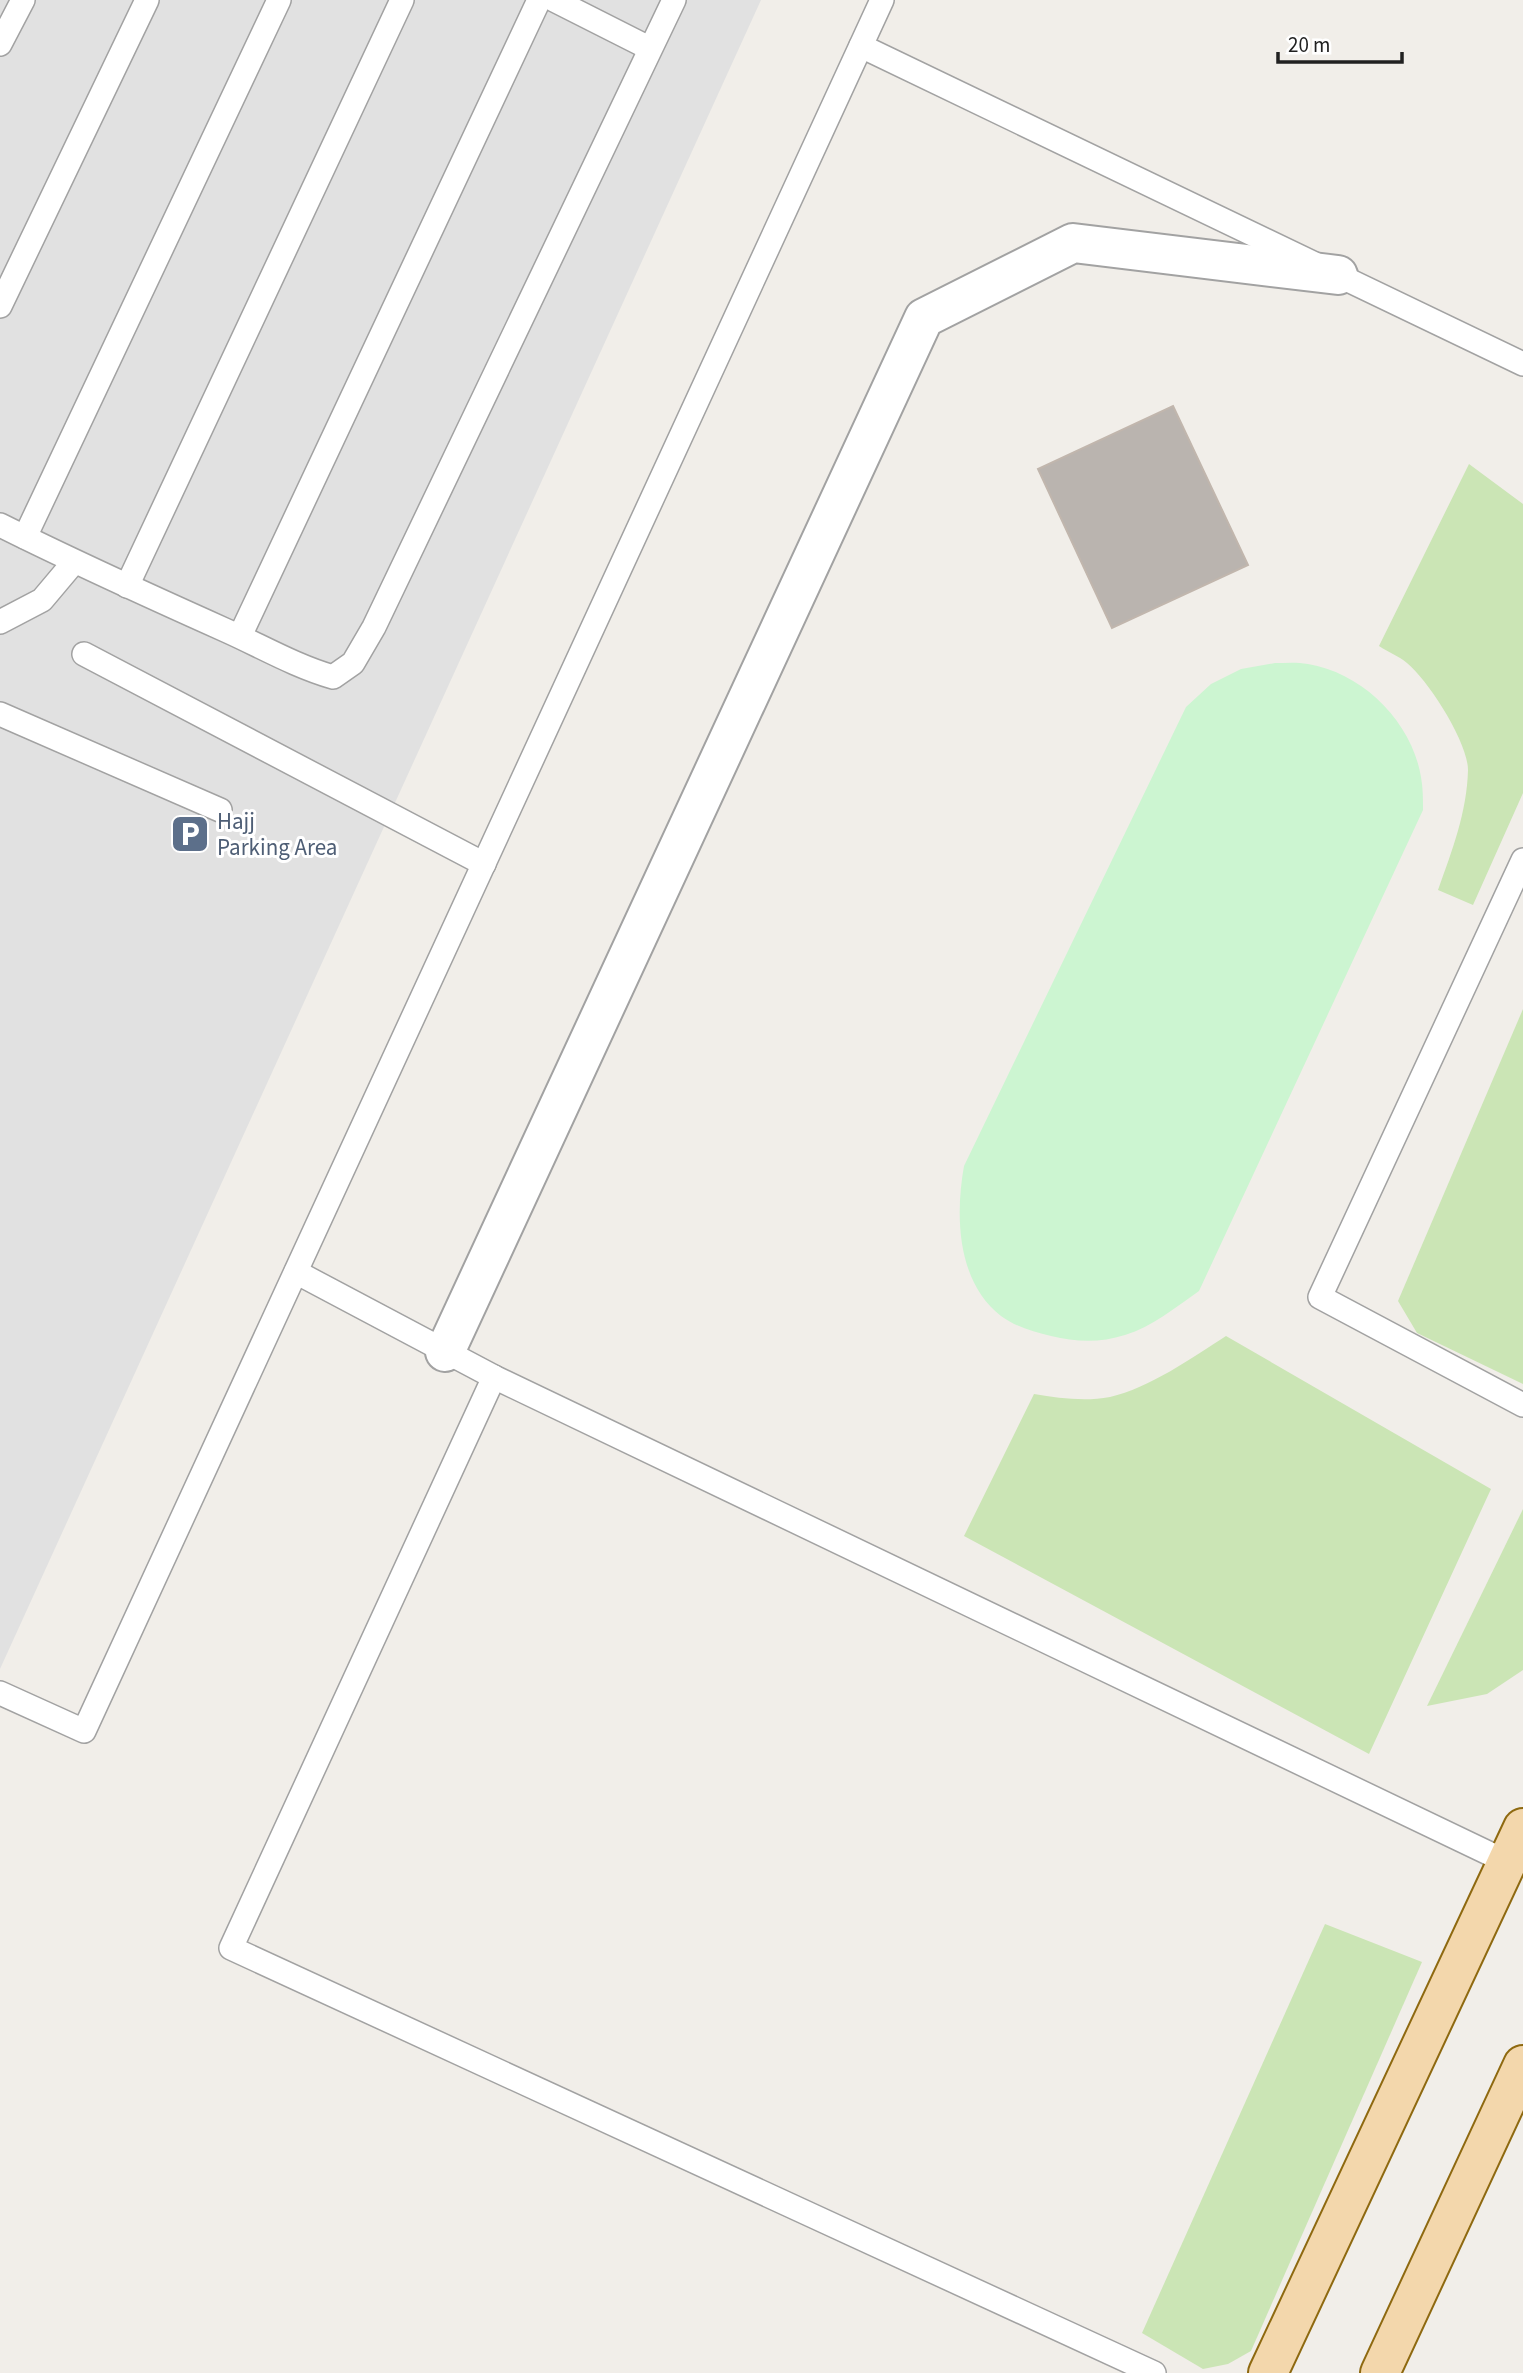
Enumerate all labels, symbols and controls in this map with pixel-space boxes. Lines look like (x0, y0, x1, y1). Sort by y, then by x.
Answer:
scale bar (1278, 21, 1402, 65)
text: 20 m (1288, 30, 1330, 60)
place label: Hajj Parking Area (217, 805, 337, 864)
parking icon: Hajj Parking Area (169, 813, 211, 855)

